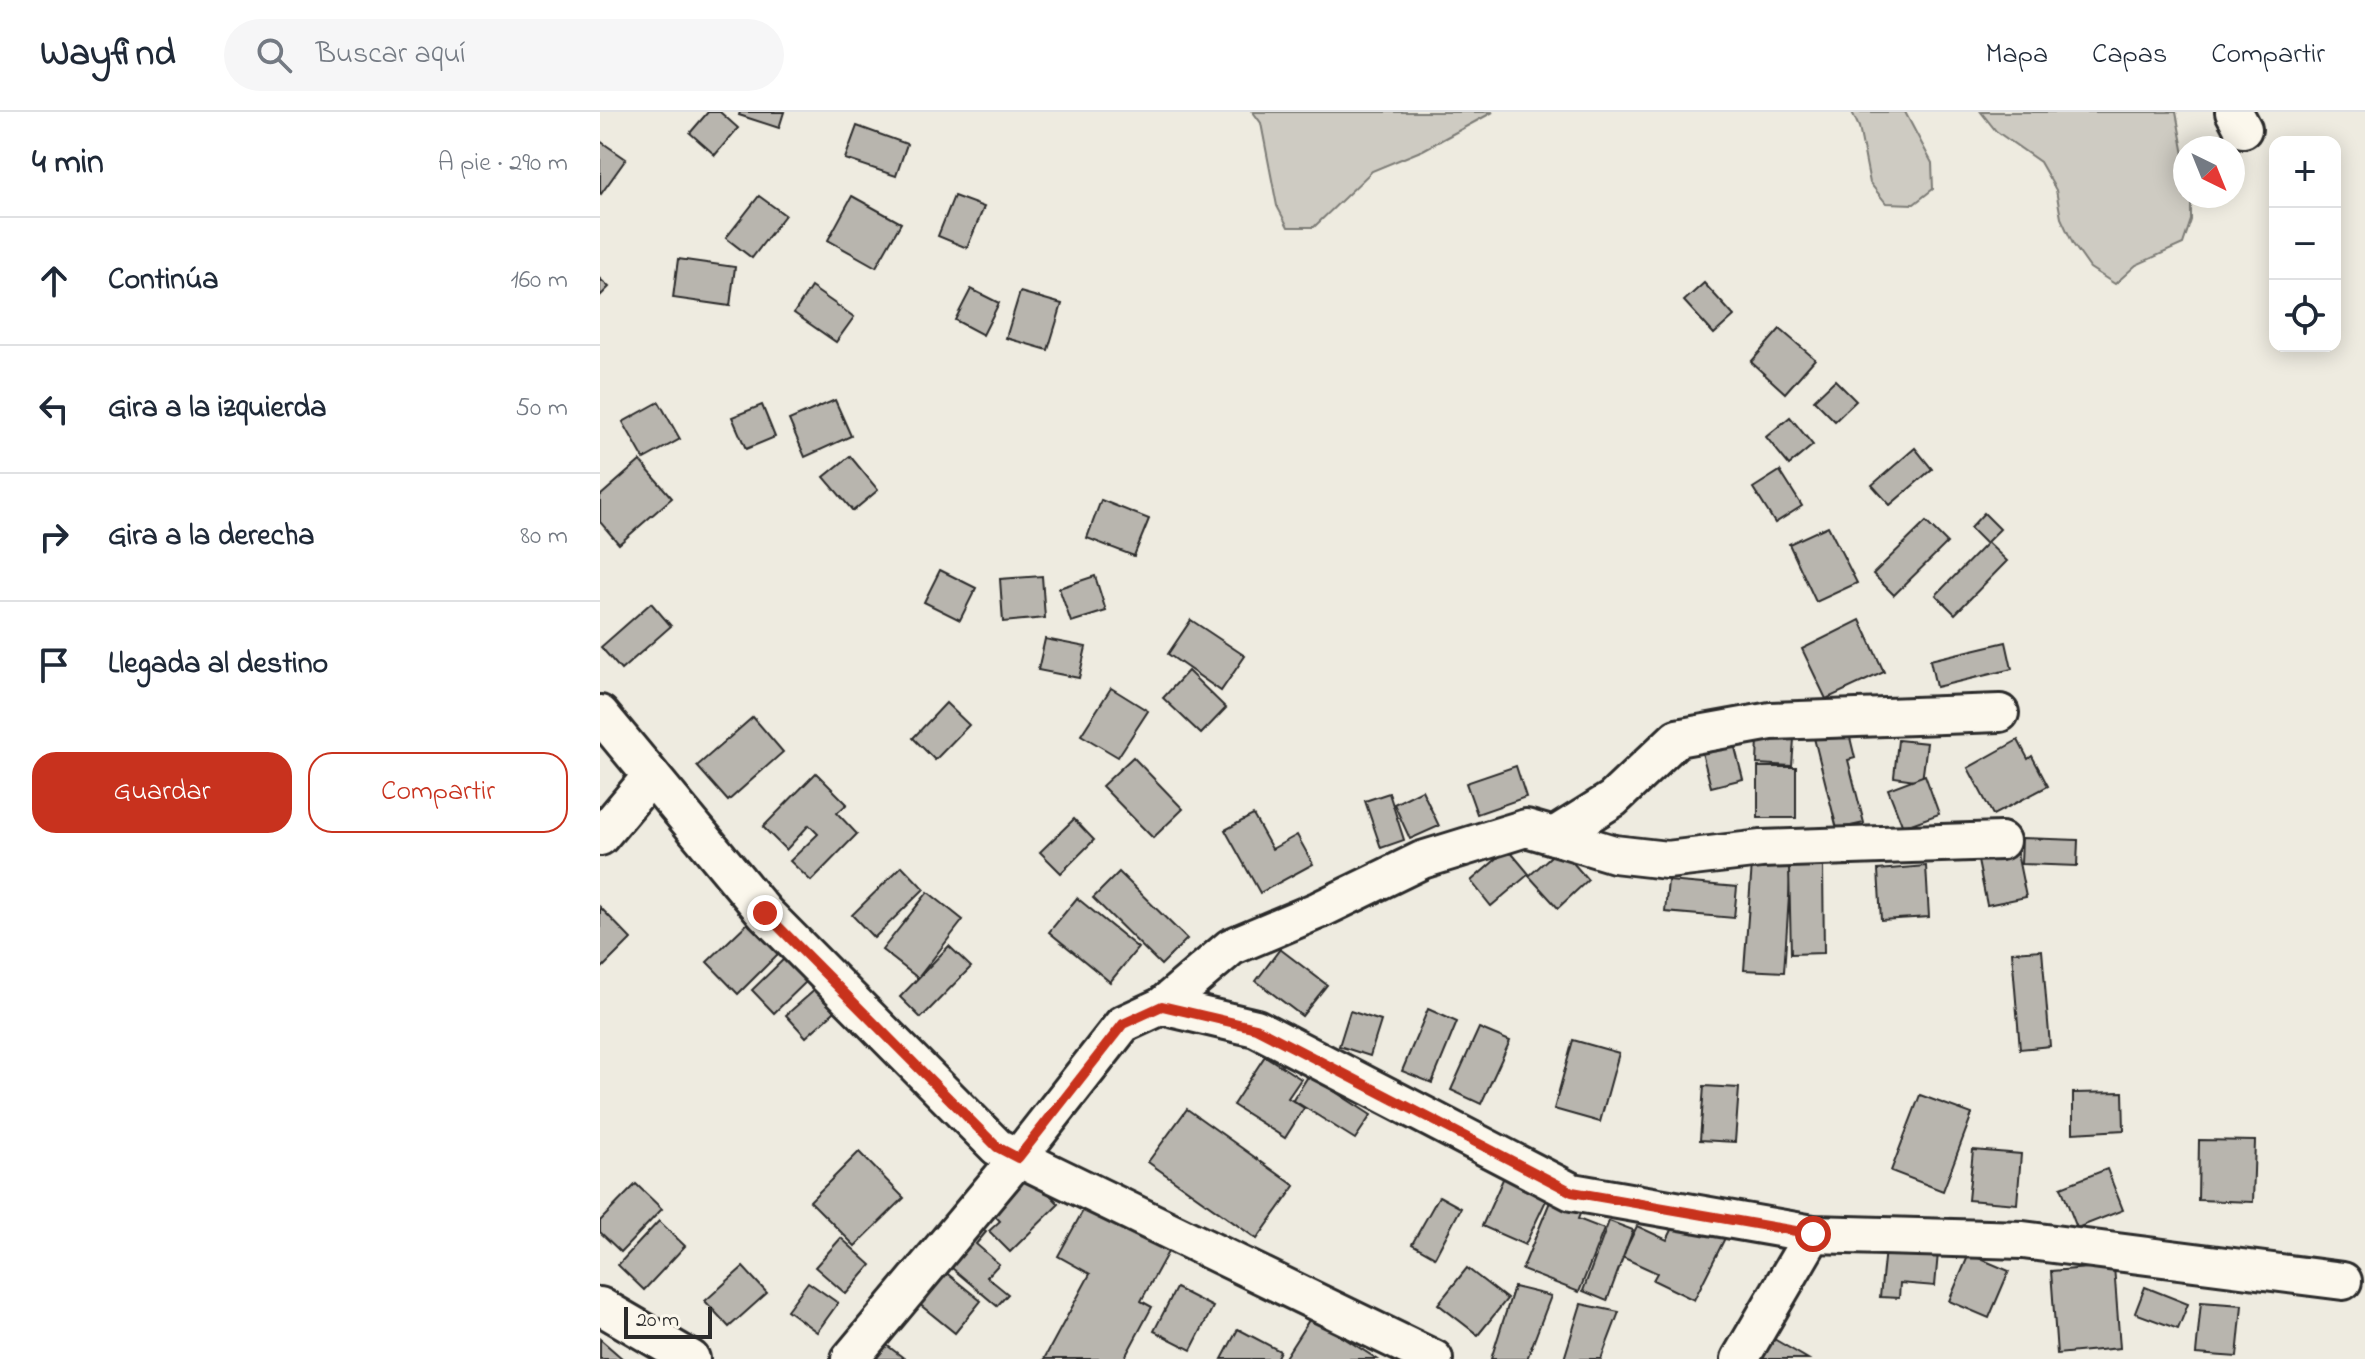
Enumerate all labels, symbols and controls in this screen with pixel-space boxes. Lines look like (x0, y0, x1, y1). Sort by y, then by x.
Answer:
search box (224, 19, 784, 91)
text: Wayfind (40, 27, 176, 83)
icon: search (252, 33, 296, 77)
text: Buscar aquí (316, 33, 466, 77)
text: Mapa (1986, 35, 2048, 76)
text: Capas (2092, 35, 2167, 76)
text: Compartir (2211, 35, 2325, 76)
north arrow (2173, 136, 2245, 208)
map controls (2269, 136, 2341, 352)
button: + (2269, 136, 2341, 208)
text: 4 min (32, 139, 104, 189)
text: A pie · 290 m (438, 145, 568, 183)
button: − (2269, 208, 2341, 280)
icon: ahead (32, 259, 76, 303)
text: Continúa (108, 259, 218, 303)
text: 160 m (510, 262, 568, 300)
button: locate (2269, 280, 2341, 352)
icon: left (32, 387, 76, 431)
text: Gira a la izquierda (108, 387, 326, 431)
text: 50 m (515, 390, 568, 428)
icon: right (32, 515, 76, 559)
text: Gira a la derecha (108, 515, 314, 559)
text: 80 m (520, 518, 568, 556)
icon: arrive (32, 643, 76, 687)
text: Llegada al destino (108, 643, 328, 687)
button: Guardar (32, 752, 292, 833)
button: Compartir (308, 752, 568, 833)
route end (747, 895, 783, 931)
route start (1795, 1216, 1831, 1252)
scale bar (624, 1303, 712, 1339)
text: 20 m (636, 1305, 679, 1337)

